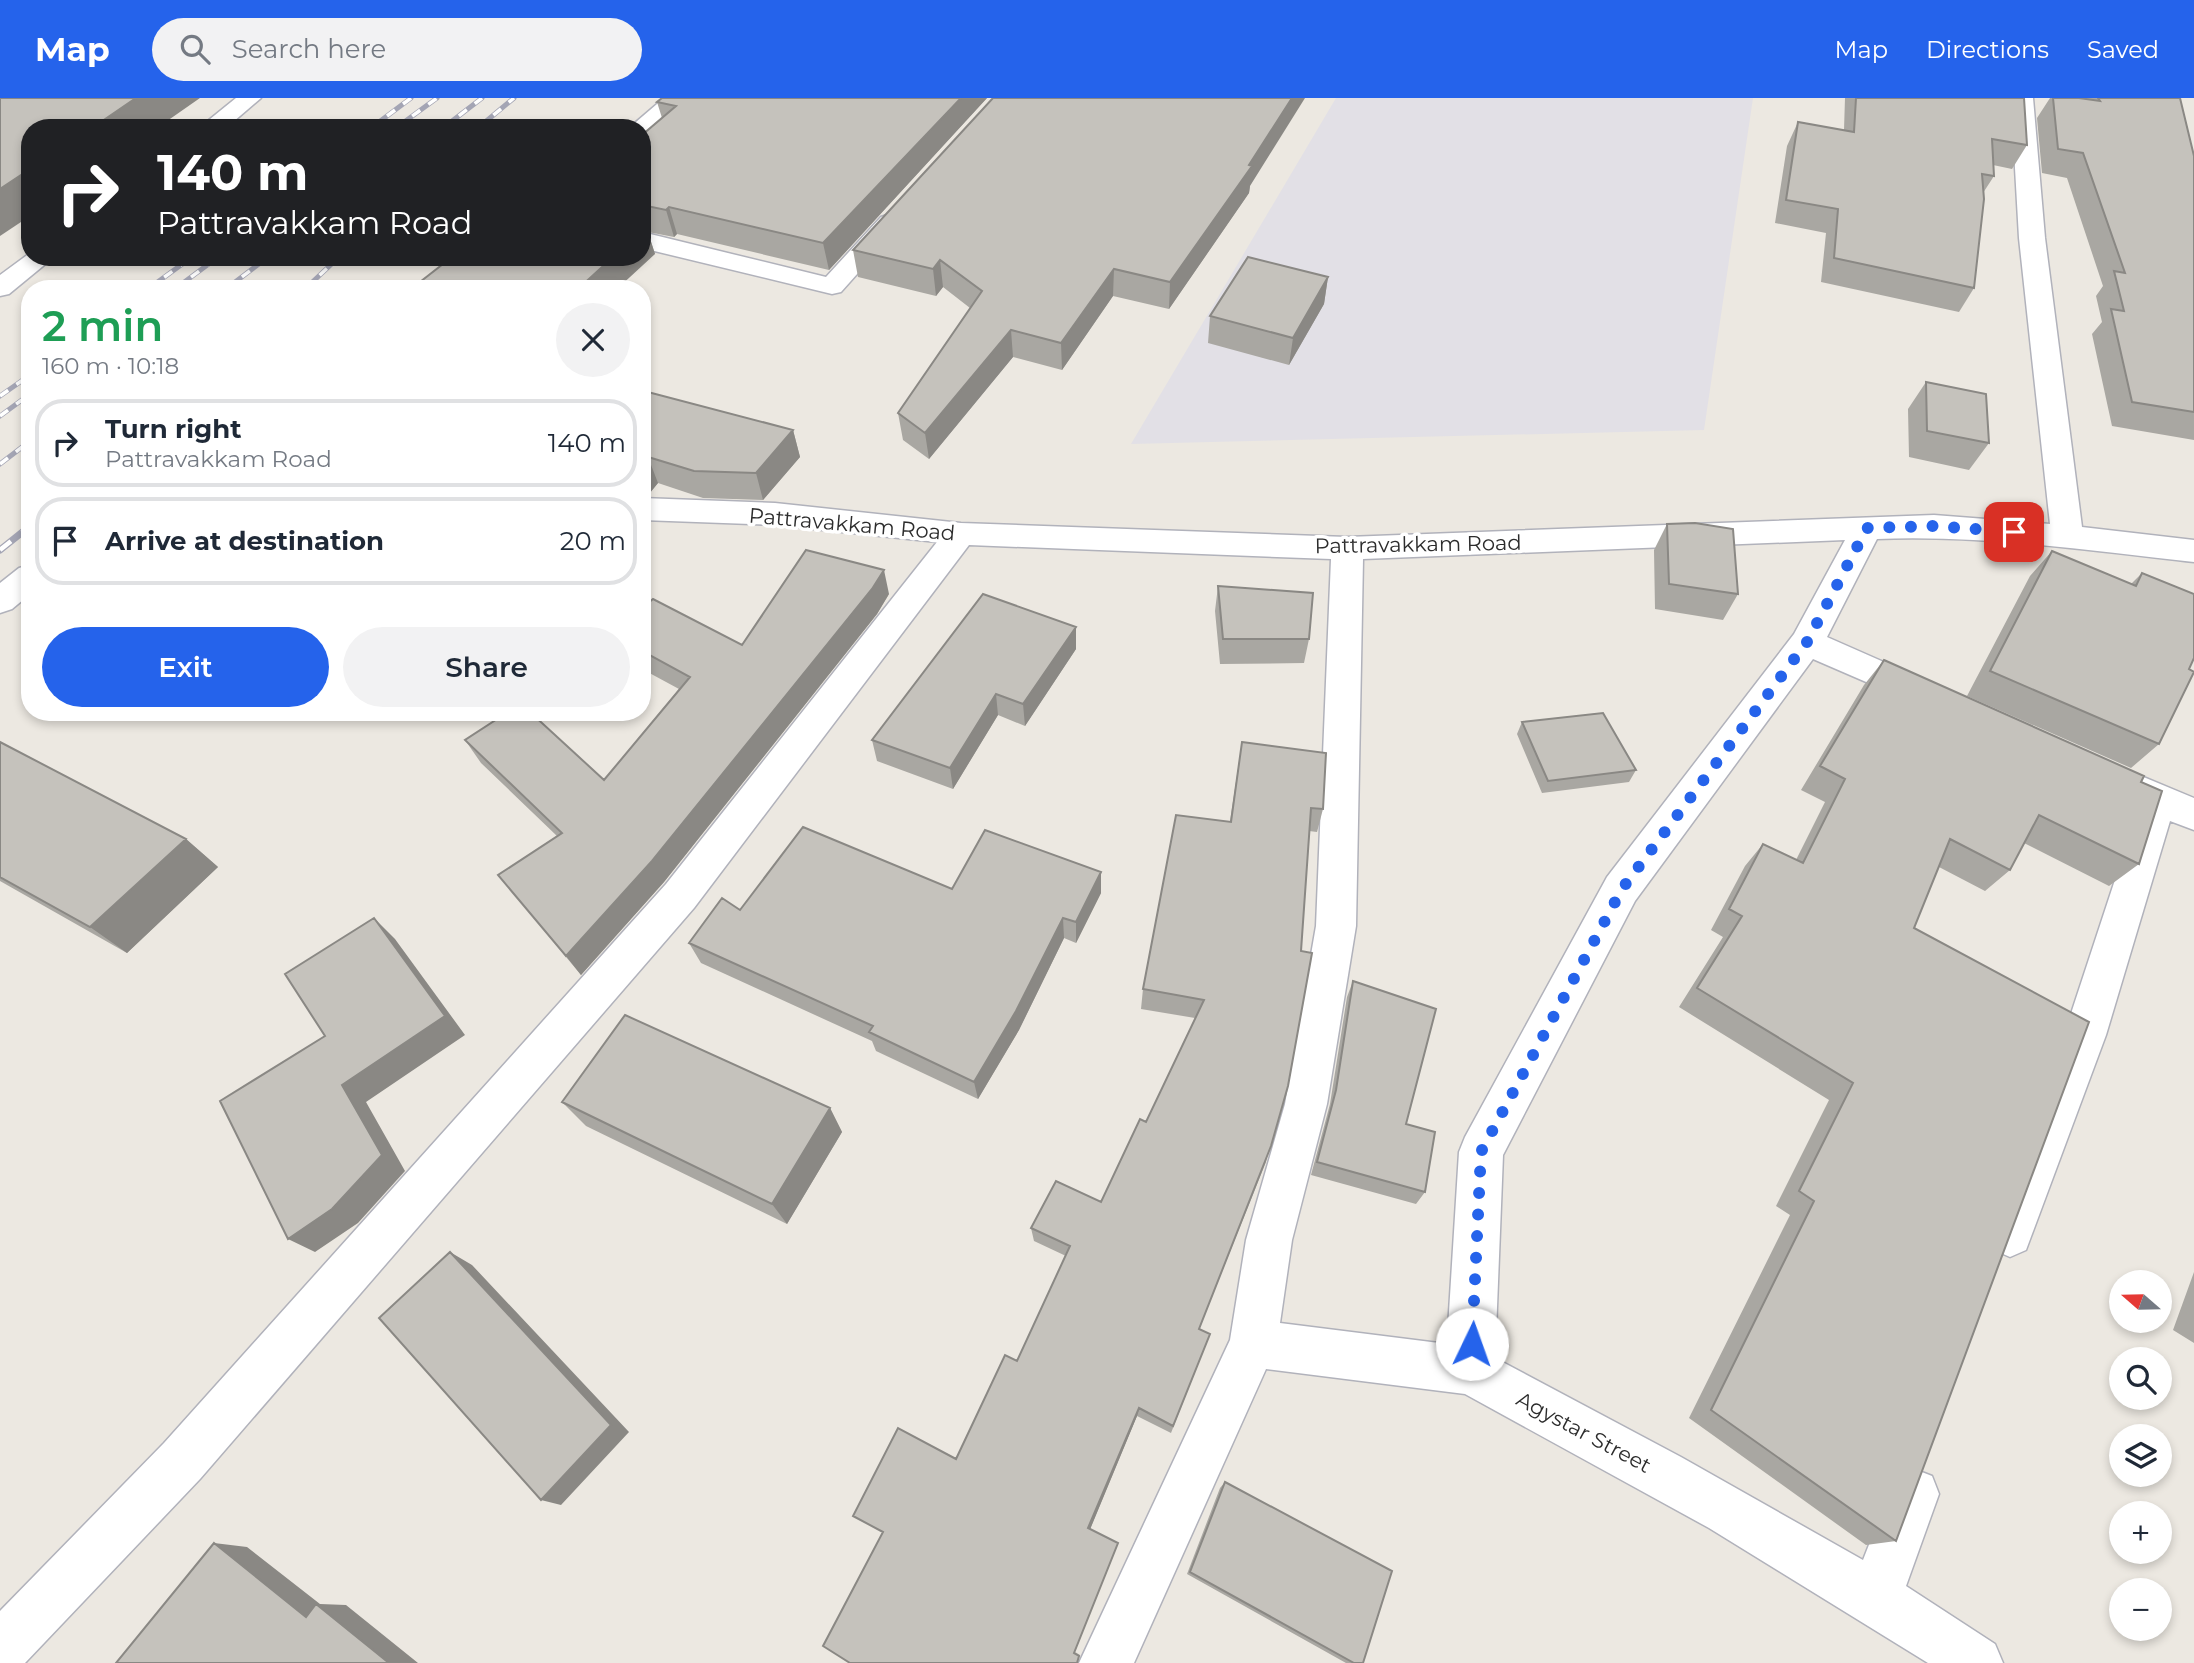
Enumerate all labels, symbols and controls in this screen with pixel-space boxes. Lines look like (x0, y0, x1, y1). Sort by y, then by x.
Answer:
search box (152, 18, 642, 81)
text: Map (35, 29, 110, 69)
icon: search (176, 30, 214, 68)
text: Search here (232, 33, 386, 65)
text: Map (1835, 35, 1888, 64)
text: Directions (1926, 35, 2049, 64)
text: Saved (2087, 35, 2159, 64)
text: 140 m (157, 143, 309, 202)
icon: right (42, 147, 133, 238)
text: Pattravakkam Road (157, 203, 472, 242)
text: 2 min (42, 300, 163, 352)
button: close (556, 303, 630, 377)
text: 160 m · 10:18 (42, 352, 179, 380)
text: Turn right (105, 413, 241, 445)
icon: right (46, 424, 84, 462)
text: 140 m (548, 427, 626, 459)
text: Pattravakkam Road (105, 445, 332, 473)
pin (1984, 502, 2044, 562)
street label: Pattravakkam Road (748, 503, 956, 545)
icon: arrive (1995, 513, 2033, 551)
icon: arrive (46, 522, 84, 560)
text: Arrive at destination (105, 525, 384, 557)
text: 20 m (560, 525, 626, 557)
street label: Pattravakkam Road (1314, 530, 1522, 558)
button: Exit (42, 627, 329, 707)
button: Share (343, 627, 630, 707)
north arrow (2109, 1270, 2172, 1334)
map controls (2109, 1270, 2172, 1641)
position arrow (1435, 1307, 1509, 1381)
button: search (2109, 1347, 2172, 1410)
street label: Agystar Street (1513, 1386, 1655, 1478)
button: layers (2109, 1424, 2172, 1487)
button: + (2109, 1501, 2172, 1564)
button: − (2109, 1578, 2172, 1641)

